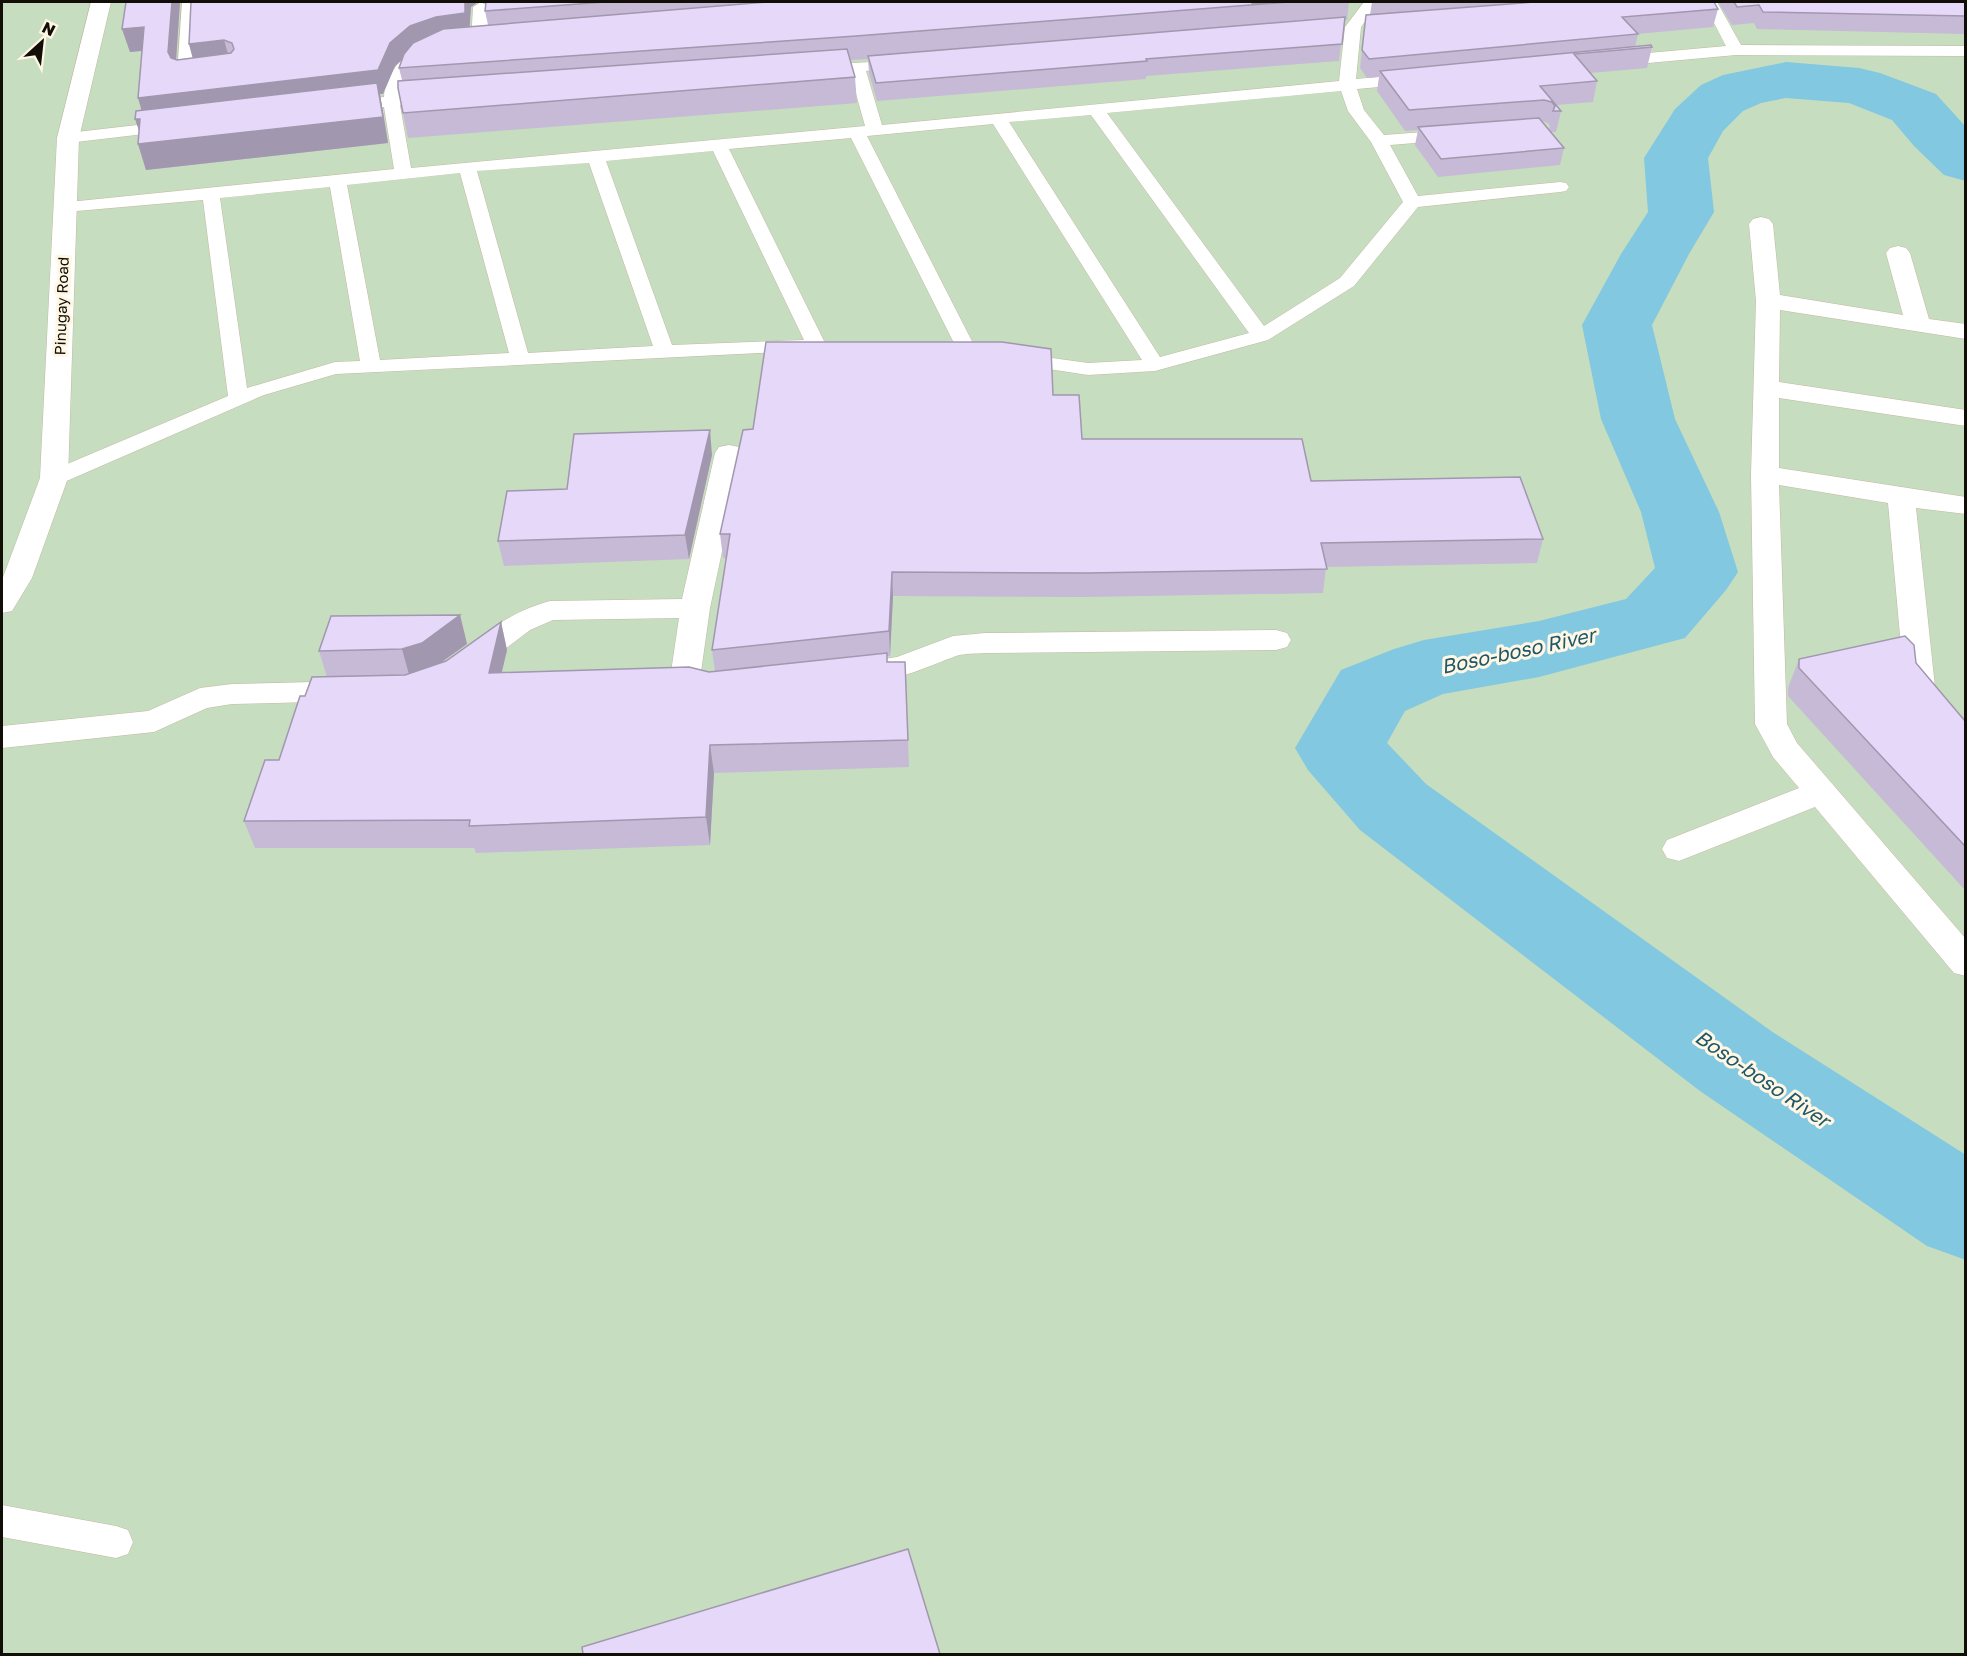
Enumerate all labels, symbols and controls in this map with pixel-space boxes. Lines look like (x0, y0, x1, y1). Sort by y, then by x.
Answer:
north arrow (12, 12, 72, 72)
text: N (39, 17, 59, 40)
street label: Pinugay Road (50, 256, 72, 356)
water label: Boso-boso River (1439, 621, 1600, 678)
water label: Boso-boso River (1691, 1024, 1837, 1134)

